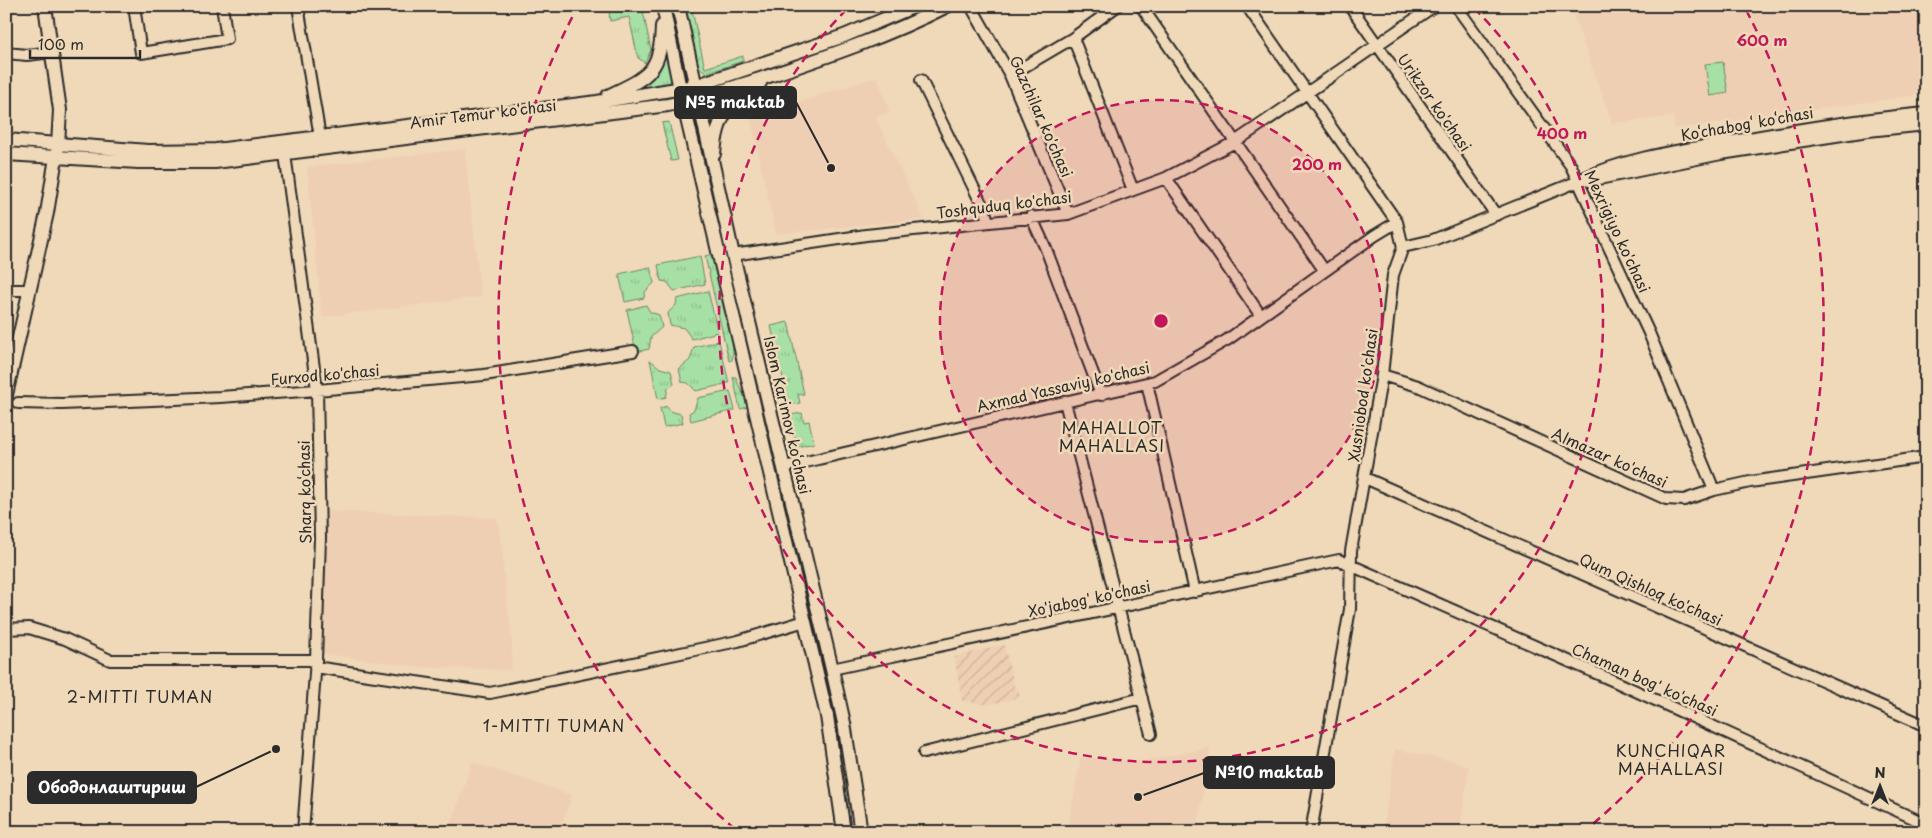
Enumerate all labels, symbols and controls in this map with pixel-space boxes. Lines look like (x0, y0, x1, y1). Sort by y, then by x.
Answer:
scale bar (30, 28, 140, 60)
text: 600 m (1736, 28, 1788, 51)
text: 100 m (38, 32, 84, 55)
street label: Urikzor ko'chasi (1393, 48, 1477, 156)
street label: Gazchilar ko'chasi (1005, 51, 1079, 181)
callout: №5 maktab (675, 87, 796, 118)
text: №5 maktab (685, 89, 785, 113)
street label: Amir Temur ko'chasi (408, 93, 558, 133)
street label: Ko‘chabog‘ ko‘chasi (1679, 100, 1815, 146)
text: 400 m (1537, 121, 1587, 144)
text: 200 m (1292, 152, 1342, 175)
street label: Mexrigiyo ko'chasi (1579, 166, 1657, 296)
street label: Toshquduq ko'chasi (935, 184, 1073, 224)
centre of rings (1152, 312, 1170, 330)
street label: Xusniobod ko'chasi (1341, 327, 1383, 463)
street label: Islom Karimov ko‘chasi (759, 334, 817, 496)
street label: Axmad Yassaviy ko'chasi (974, 355, 1152, 417)
street label: Furxod ko'chasi (269, 358, 381, 390)
district label: MAHALLOT MAHALLASI (1059, 415, 1165, 457)
street label: Almazar ko'chasi (1548, 421, 1672, 493)
street label: Sharq ko‘chasi (292, 440, 316, 544)
street label: Qum Qishloq ko'chasi (1576, 547, 1726, 631)
street label: Xo'jabog' ko'chasi (1025, 574, 1153, 622)
street label: Chaman bog' ko'chasi (1569, 637, 1721, 721)
district label: 2-MITTI TUMAN (67, 684, 213, 708)
district label: 1-MITTI TUMAN (483, 713, 625, 737)
district label: KUNCHIQAR MAHALLASI (1616, 738, 1726, 780)
callout: №10 maktab (1204, 757, 1334, 788)
text: №10 maktab (1215, 759, 1324, 783)
north arrow (1854, 760, 1904, 810)
text: N (1874, 762, 1886, 783)
callout: Ободонлаштириш (28, 772, 196, 803)
text: Ободонлаштириш (38, 774, 186, 798)

